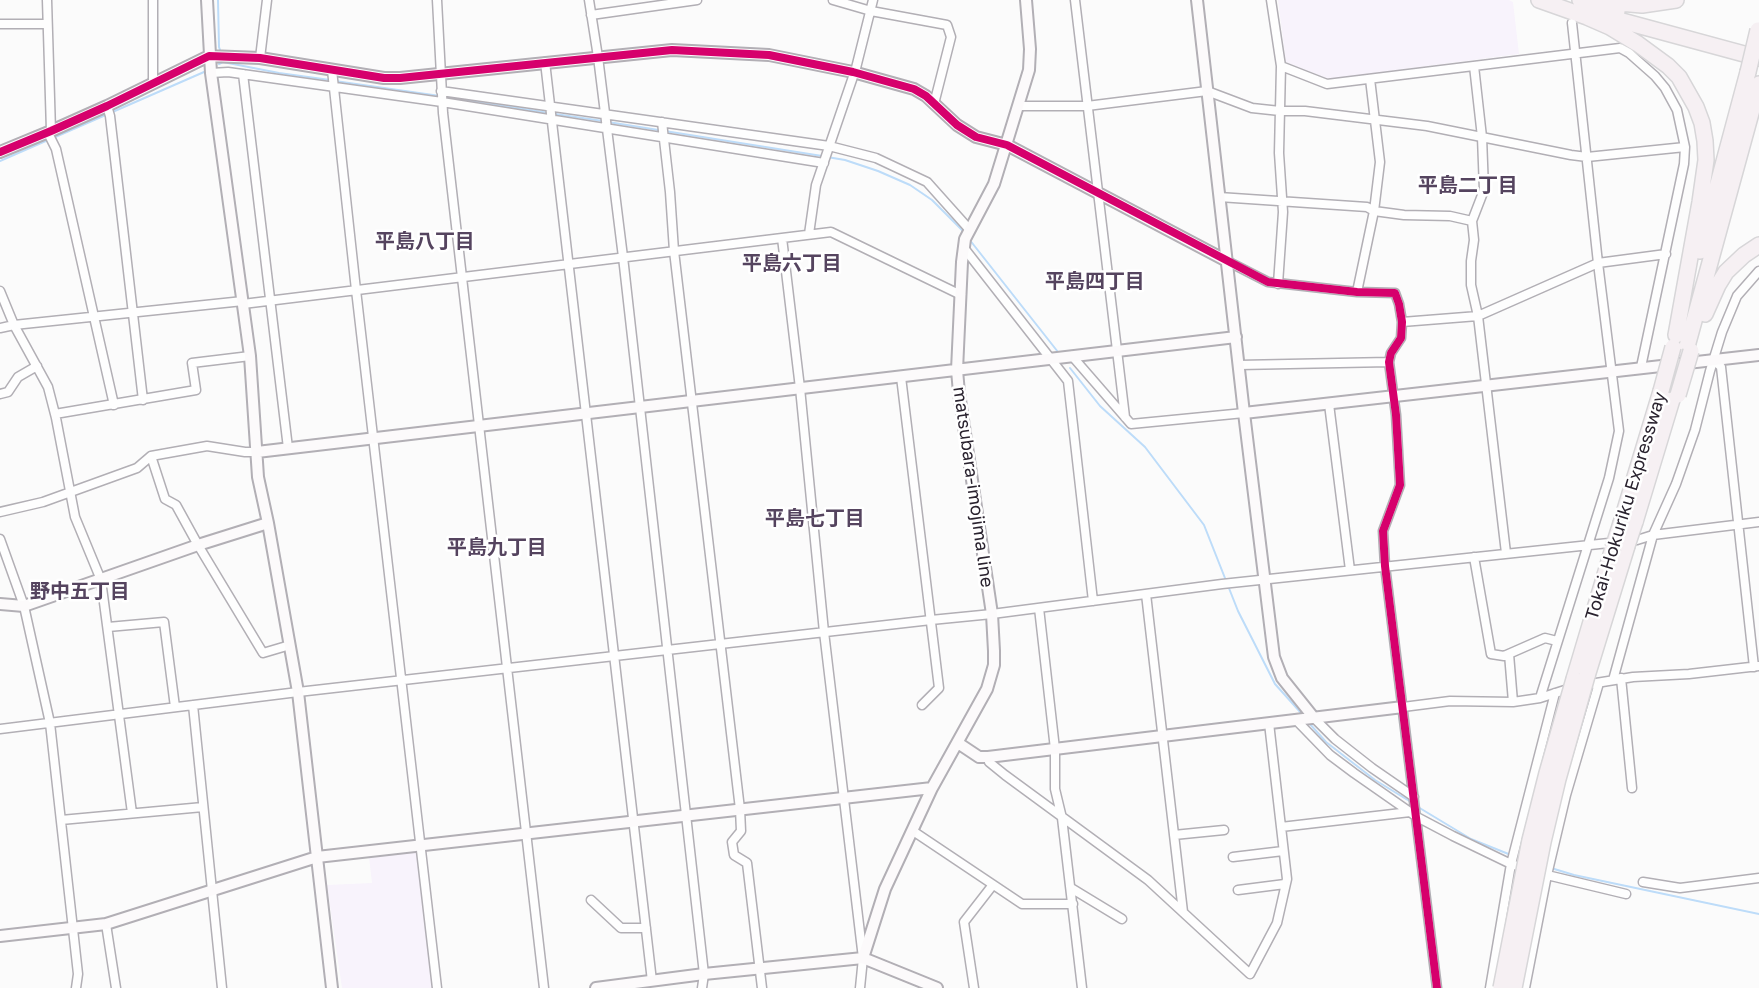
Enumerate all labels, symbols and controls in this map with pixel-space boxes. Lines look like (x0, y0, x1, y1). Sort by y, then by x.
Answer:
district label: 平島二丁目 (1418, 174, 1518, 198)
district label: 平島八丁目 (375, 230, 475, 254)
district label: 平島六丁目 (742, 252, 842, 276)
district label: 平島四丁目 (1045, 270, 1145, 294)
street label: matsubara-imojima line (948, 385, 998, 589)
street label: Tokai-Hokuriku Expressway (1581, 389, 1671, 623)
district label: 平島七丁目 (765, 507, 865, 531)
district label: 平島九丁目 (447, 536, 547, 560)
district label: 野中五丁目 (30, 580, 130, 604)

